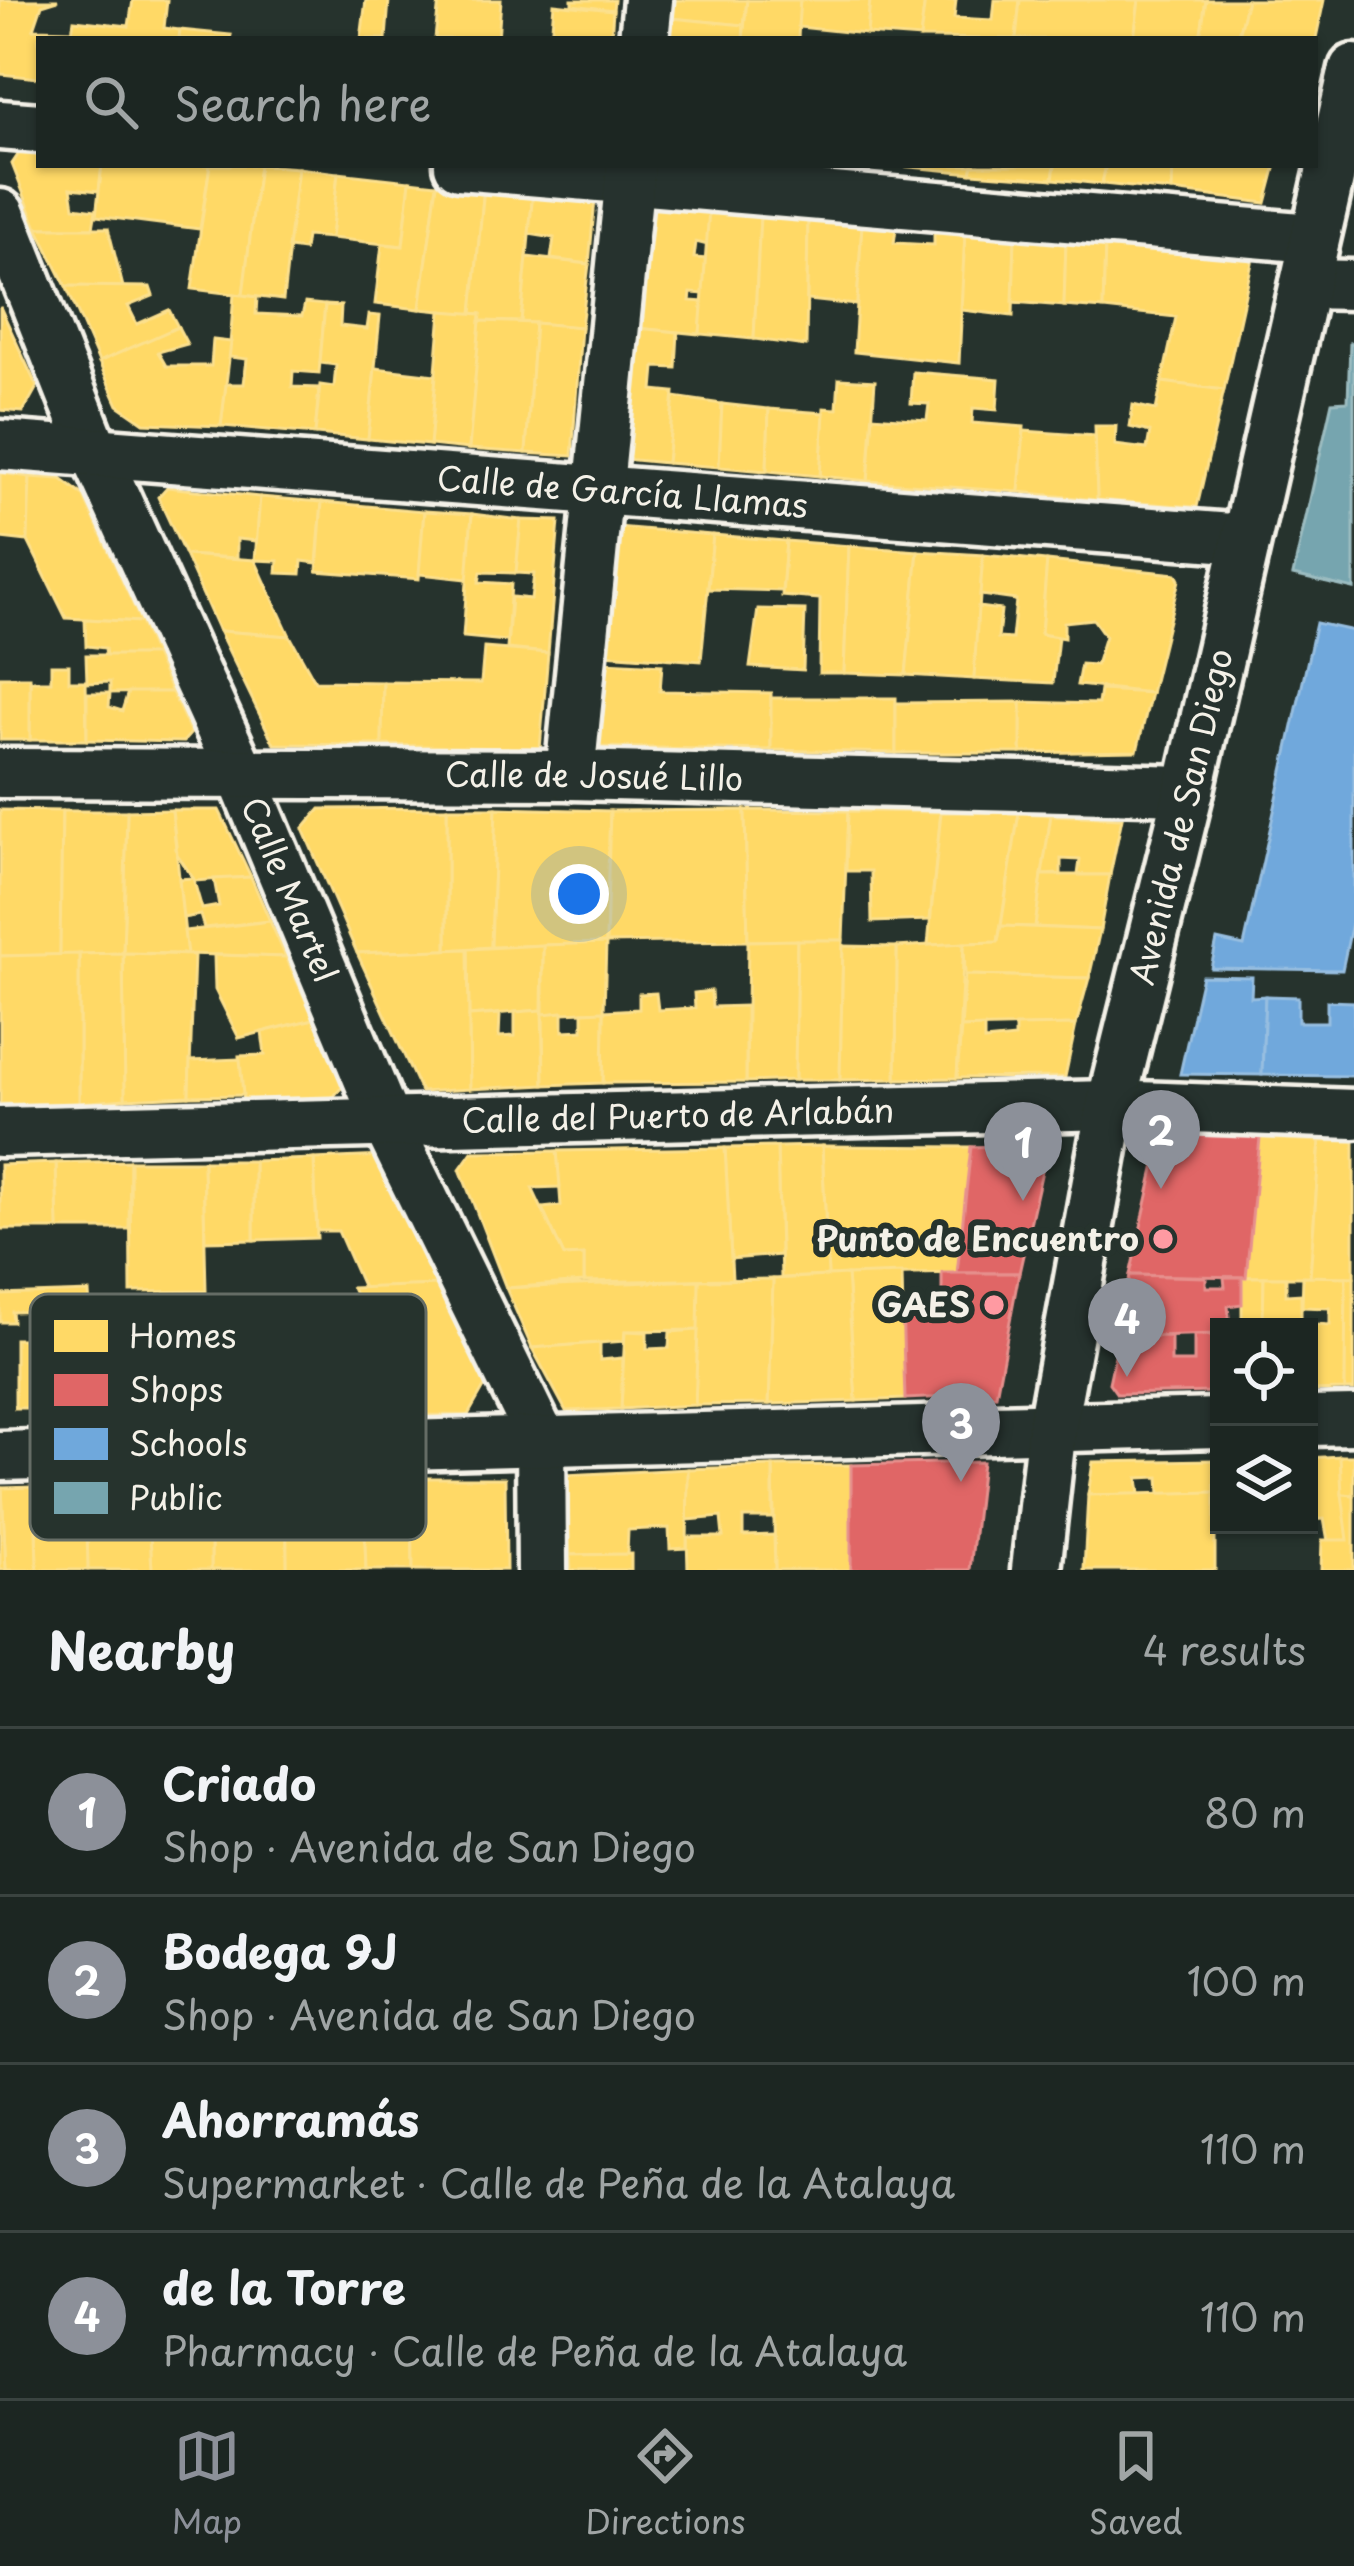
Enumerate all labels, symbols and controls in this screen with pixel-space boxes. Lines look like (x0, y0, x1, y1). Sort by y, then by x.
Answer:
search box (36, 36, 1318, 168)
text: Search here (174, 68, 431, 136)
icon: search (78, 69, 144, 135)
street label: Calle de García Llamas (435, 451, 810, 529)
street label: Avenida de San Diego (1115, 643, 1244, 989)
street label: Calle de Josué Lillo (445, 748, 744, 802)
street label: Calle Martel (230, 788, 352, 989)
your location (549, 864, 609, 924)
street label: Calle del Puerto de Arlabán (461, 1083, 895, 1144)
pin: 2 (1122, 1090, 1200, 1189)
pin: 1 (984, 1102, 1062, 1201)
place label: Punto de Encuentro (816, 1212, 1139, 1262)
marker: Punto de Encuentro (1150, 1226, 1176, 1252)
place label: GAES (876, 1278, 970, 1328)
pin: 4 (1088, 1278, 1166, 1377)
marker: GAES (981, 1292, 1007, 1318)
legend (30, 1294, 426, 1540)
text: Homes (129, 1309, 236, 1359)
map controls (1210, 1318, 1318, 1534)
button: locate (1210, 1318, 1318, 1426)
text: Shops (129, 1363, 223, 1413)
pin: 3 (922, 1383, 1000, 1482)
text: Schools (129, 1417, 248, 1467)
button: layers (1210, 1426, 1318, 1534)
text: Public (129, 1471, 223, 1521)
text: Nearby (48, 1610, 235, 1687)
text: 4 results (1143, 1619, 1306, 1678)
text: Criado (162, 1748, 316, 1816)
text: 1 (78, 1782, 96, 1841)
text: 80 m (1204, 1782, 1306, 1841)
text: Shop · Avenida de San Diego (162, 1816, 696, 1875)
text: Bodega 9J (162, 1916, 398, 1984)
text: 2 (73, 1950, 101, 2009)
text: 100 m (1187, 1950, 1306, 2009)
text: Shop · Avenida de San Diego (162, 1984, 696, 2043)
text: Ahorramás (162, 2084, 419, 2152)
text: 3 (74, 2118, 100, 2177)
text: 110 m (1200, 2118, 1306, 2177)
text: Supermarket · Calle de Peña de la Atalaya (162, 2152, 955, 2211)
text: de la Torre (162, 2252, 406, 2320)
text: 4 (74, 2286, 100, 2345)
text: 110 m (1200, 2286, 1306, 2345)
text: Pharmacy · Calle de Peña de la Atalaya (162, 2320, 907, 2379)
tab: Map (172, 2423, 242, 2545)
tab: Directions (585, 2423, 746, 2545)
tab: Saved (1089, 2423, 1182, 2545)

